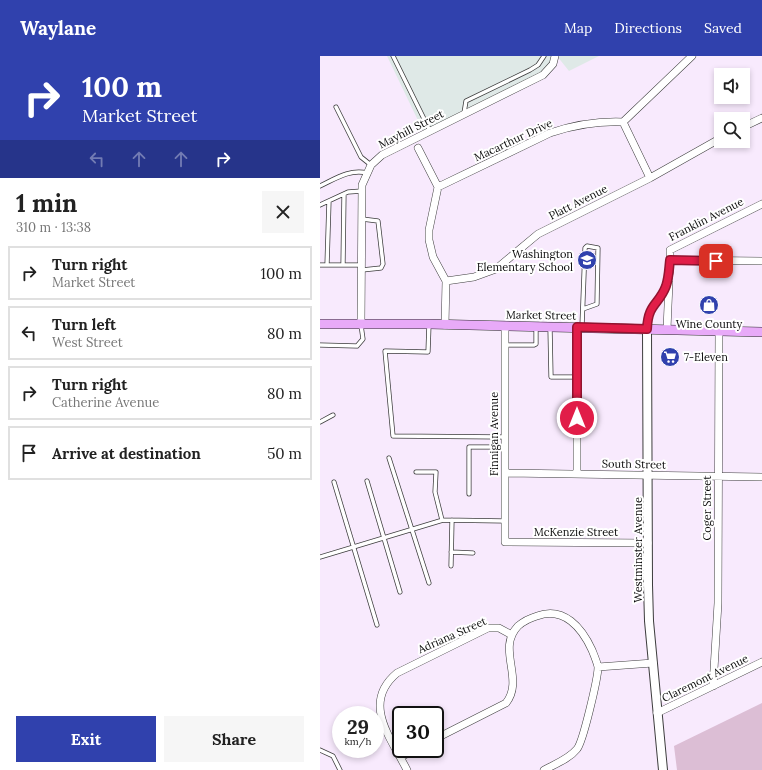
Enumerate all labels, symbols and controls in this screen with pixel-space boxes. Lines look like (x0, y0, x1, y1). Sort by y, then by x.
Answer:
text: Waylane (20, 16, 96, 40)
text: Map (564, 19, 592, 37)
text: Directions (614, 19, 682, 37)
text: Saved (704, 19, 742, 37)
map controls (714, 68, 750, 148)
button: sound (714, 68, 750, 104)
text: 100 m (82, 69, 162, 105)
icon: right (16, 72, 68, 124)
text: Market Street (82, 104, 197, 127)
street label: Mayhill Street (376, 106, 447, 151)
button: search (714, 112, 750, 148)
street label: Macarthur Drive (472, 116, 554, 164)
icon: left (86, 148, 108, 170)
icon: ahead (128, 148, 150, 170)
icon: ahead (170, 148, 192, 170)
icon: right (212, 148, 234, 170)
street label: Platt Avenue (546, 181, 610, 223)
text: 1 min (16, 188, 77, 219)
button: close (262, 191, 304, 233)
street label: Franklin Avenue (666, 194, 746, 244)
text: 310 m · 13:38 (16, 219, 91, 236)
pin (699, 244, 733, 278)
place label: Washington Elementary School (477, 247, 573, 274)
school or university icon: Washington Elementary School (576, 249, 598, 271)
icon: arrive (705, 250, 727, 272)
text: Turn right (52, 255, 128, 274)
icon: right (18, 262, 40, 284)
text: 100 m (261, 264, 302, 283)
text: Market Street (52, 274, 135, 291)
shop icon: Wine County (698, 294, 720, 316)
street label: Market Street (506, 307, 577, 323)
text: Turn left (52, 315, 116, 334)
place label: Wine County (676, 317, 743, 331)
icon: left (18, 322, 40, 344)
text: 80 m (267, 324, 302, 343)
text: West Street (52, 334, 123, 351)
supermarket icon: 7-Eleven (659, 346, 681, 368)
place label: 7-Eleven (684, 350, 728, 364)
text: Turn right (52, 375, 128, 394)
icon: right (18, 382, 40, 404)
text: 80 m (267, 384, 302, 403)
street label: Finnigan Avenue (487, 392, 501, 476)
text: Catherine Avenue (52, 394, 159, 411)
position arrow (556, 397, 598, 439)
icon: arrive (18, 442, 40, 464)
text: Arrive at destination (52, 444, 201, 463)
text: 50 m (267, 444, 302, 463)
street label: South Street (602, 456, 667, 472)
street label: Coger Street (700, 475, 714, 540)
street label: Westminster Avenue (631, 497, 645, 603)
street label: McKenzie Street (534, 525, 619, 539)
street label: Adriana Street (415, 613, 489, 657)
street label: Claremont Avenue (660, 651, 750, 705)
speed limit sign: 30 (392, 706, 444, 758)
text: 29 (347, 714, 369, 739)
button: Exit (16, 716, 156, 762)
button: Share (164, 716, 304, 762)
text: km/h (344, 735, 372, 748)

